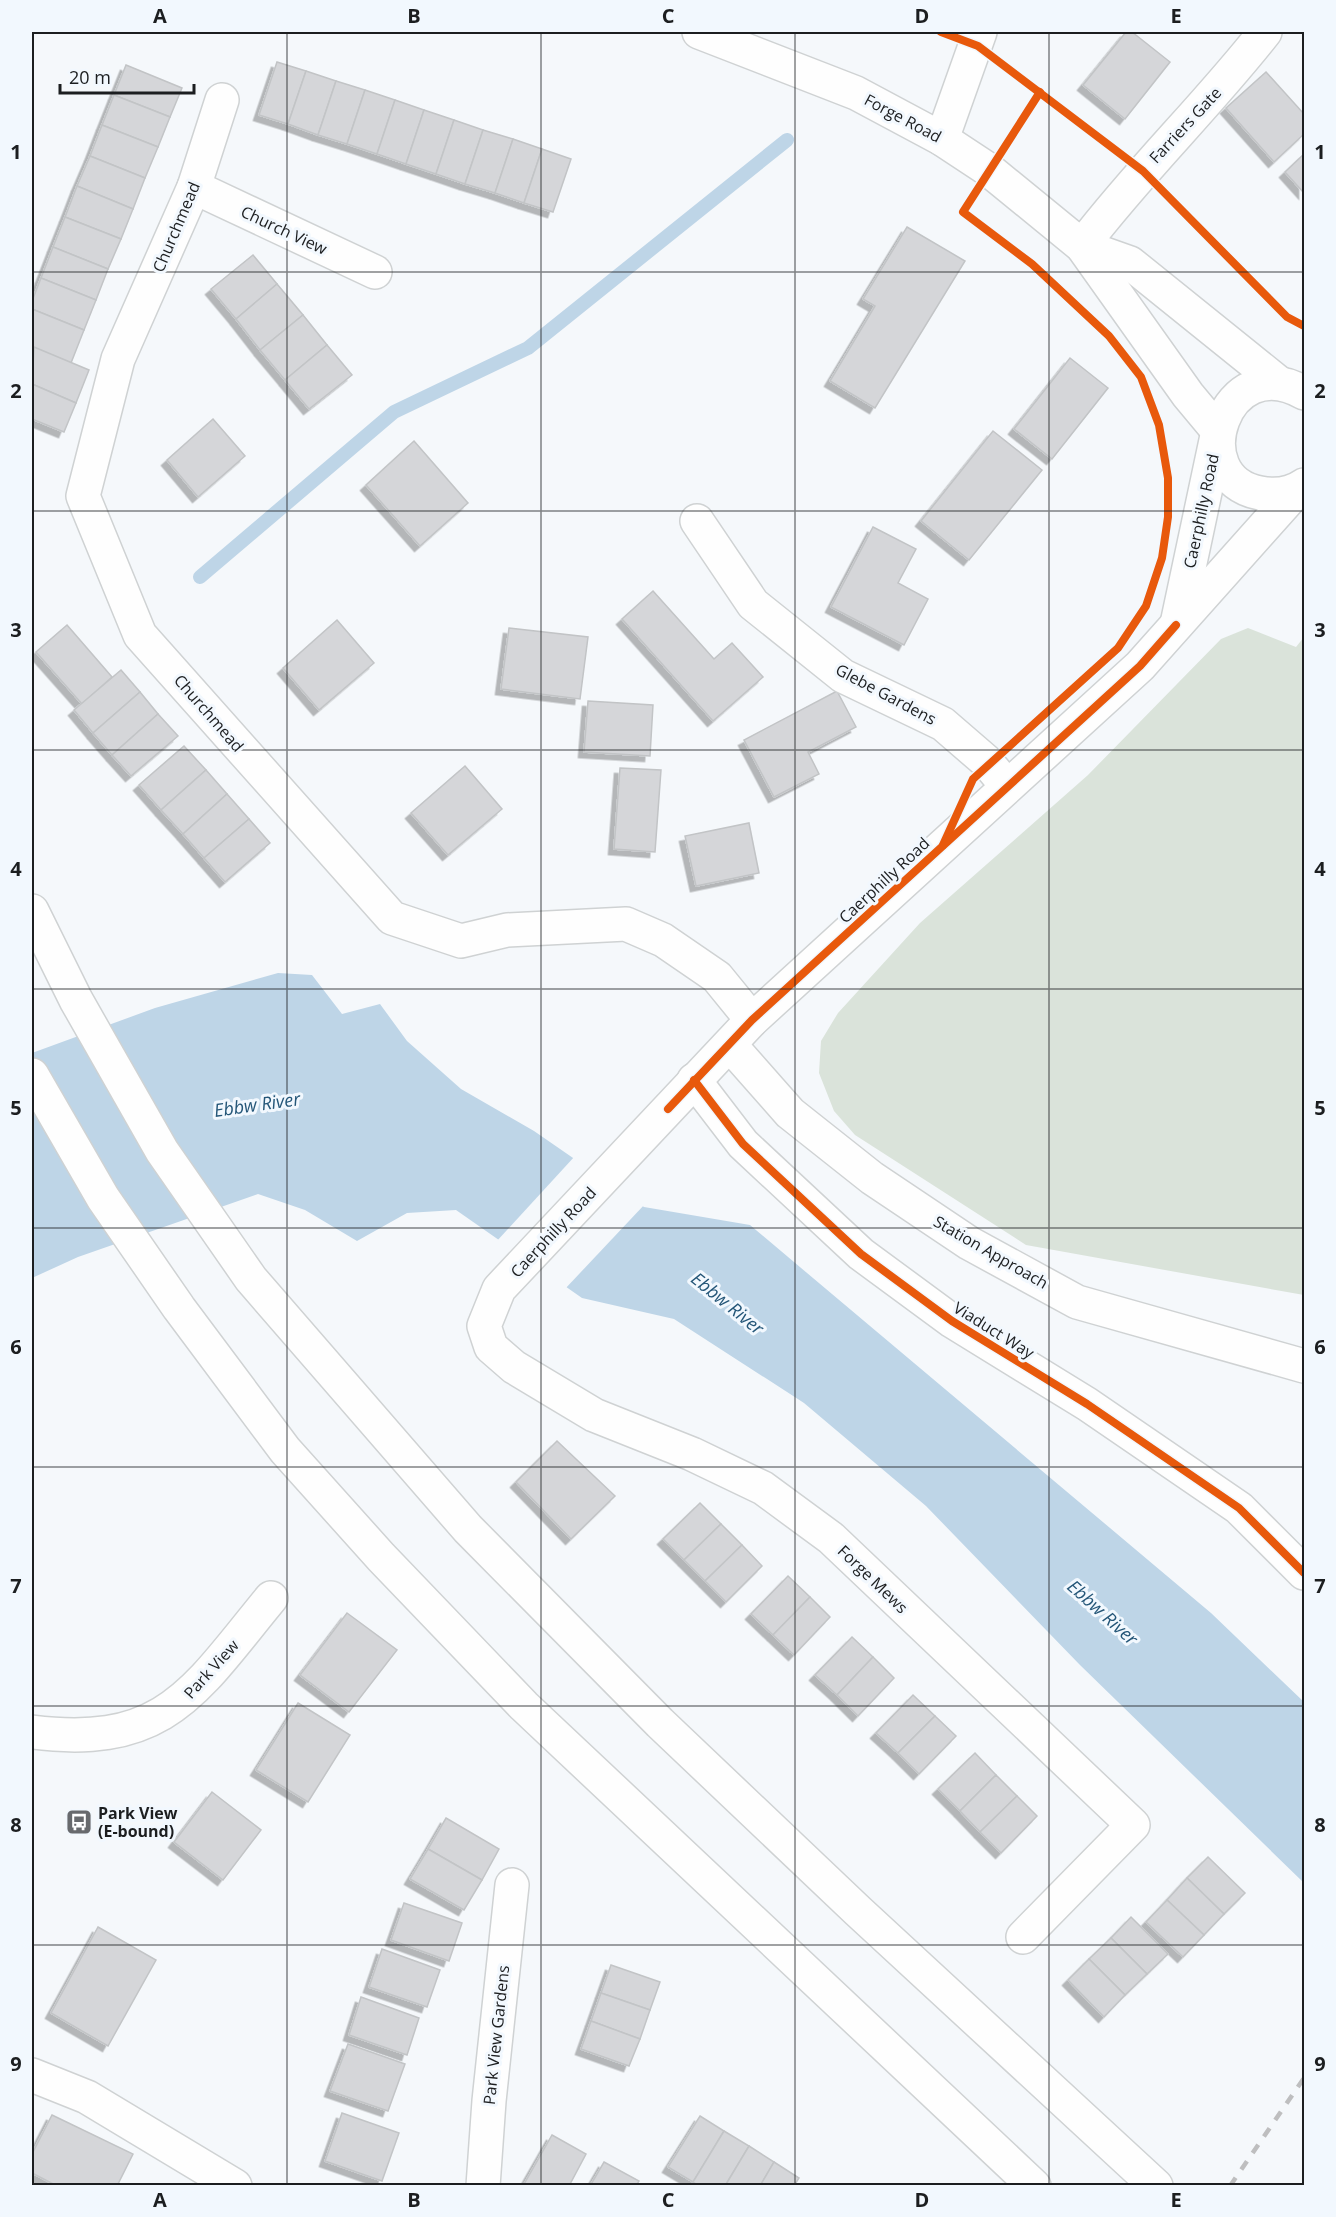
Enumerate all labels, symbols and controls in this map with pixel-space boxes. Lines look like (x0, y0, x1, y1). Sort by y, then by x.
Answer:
text: A (153, 2, 167, 29)
text: B (407, 2, 421, 29)
text: C (662, 2, 675, 29)
text: D (915, 2, 929, 29)
text: E (1170, 2, 1182, 29)
scale bar (60, 57, 194, 95)
text: 20 m (69, 65, 111, 89)
street label: Farriers Gate (1144, 82, 1226, 168)
street label: Forge Road (861, 88, 945, 148)
text: 1 (10, 138, 22, 165)
text: 1 (1314, 138, 1326, 165)
street label: Churchmead (147, 178, 205, 276)
street label: Church View (237, 200, 331, 260)
text: 2 (10, 377, 22, 404)
text: 2 (1314, 377, 1326, 404)
street label: Caerphilly Road (1178, 452, 1224, 570)
text: 3 (10, 616, 22, 643)
text: 3 (1314, 616, 1326, 643)
street label: Glebe Gardens (832, 658, 940, 730)
street label: Churchmead (169, 669, 249, 757)
street label: Caerphilly Road (834, 832, 934, 928)
text: 4 (10, 855, 22, 882)
text: 4 (1314, 855, 1326, 882)
water label: Ebbw River (212, 1086, 303, 1122)
text: 5 (10, 1094, 22, 1121)
text: 5 (1314, 1094, 1326, 1121)
street label: Caerphilly Road (505, 1182, 601, 1282)
street label: Station Approach (930, 1210, 1052, 1294)
water label: Ebbw River (687, 1266, 770, 1340)
street label: Viaduct Way (949, 1296, 1039, 1364)
text: 6 (10, 1333, 22, 1360)
text: 6 (1314, 1333, 1326, 1360)
street label: Forge Mews (833, 1540, 913, 1618)
text: 7 (10, 1572, 22, 1599)
text: 7 (1314, 1572, 1326, 1599)
water label: Ebbw River (1063, 1574, 1144, 1651)
street label: Park View (179, 1634, 244, 1703)
place label: Park View (E-bound) (98, 1802, 178, 1842)
bus stop icon: Park View (E-bound) (64, 1807, 94, 1837)
text: 8 (10, 1811, 22, 1838)
text: 8 (1314, 1811, 1326, 1838)
street label: Park View Gardens (478, 1964, 514, 2106)
text: 9 (10, 2050, 22, 2077)
text: 9 (1314, 2050, 1326, 2077)
text: A (153, 2186, 167, 2213)
text: B (407, 2186, 421, 2213)
text: C (662, 2186, 675, 2213)
text: D (915, 2186, 929, 2213)
text: E (1170, 2186, 1182, 2213)

